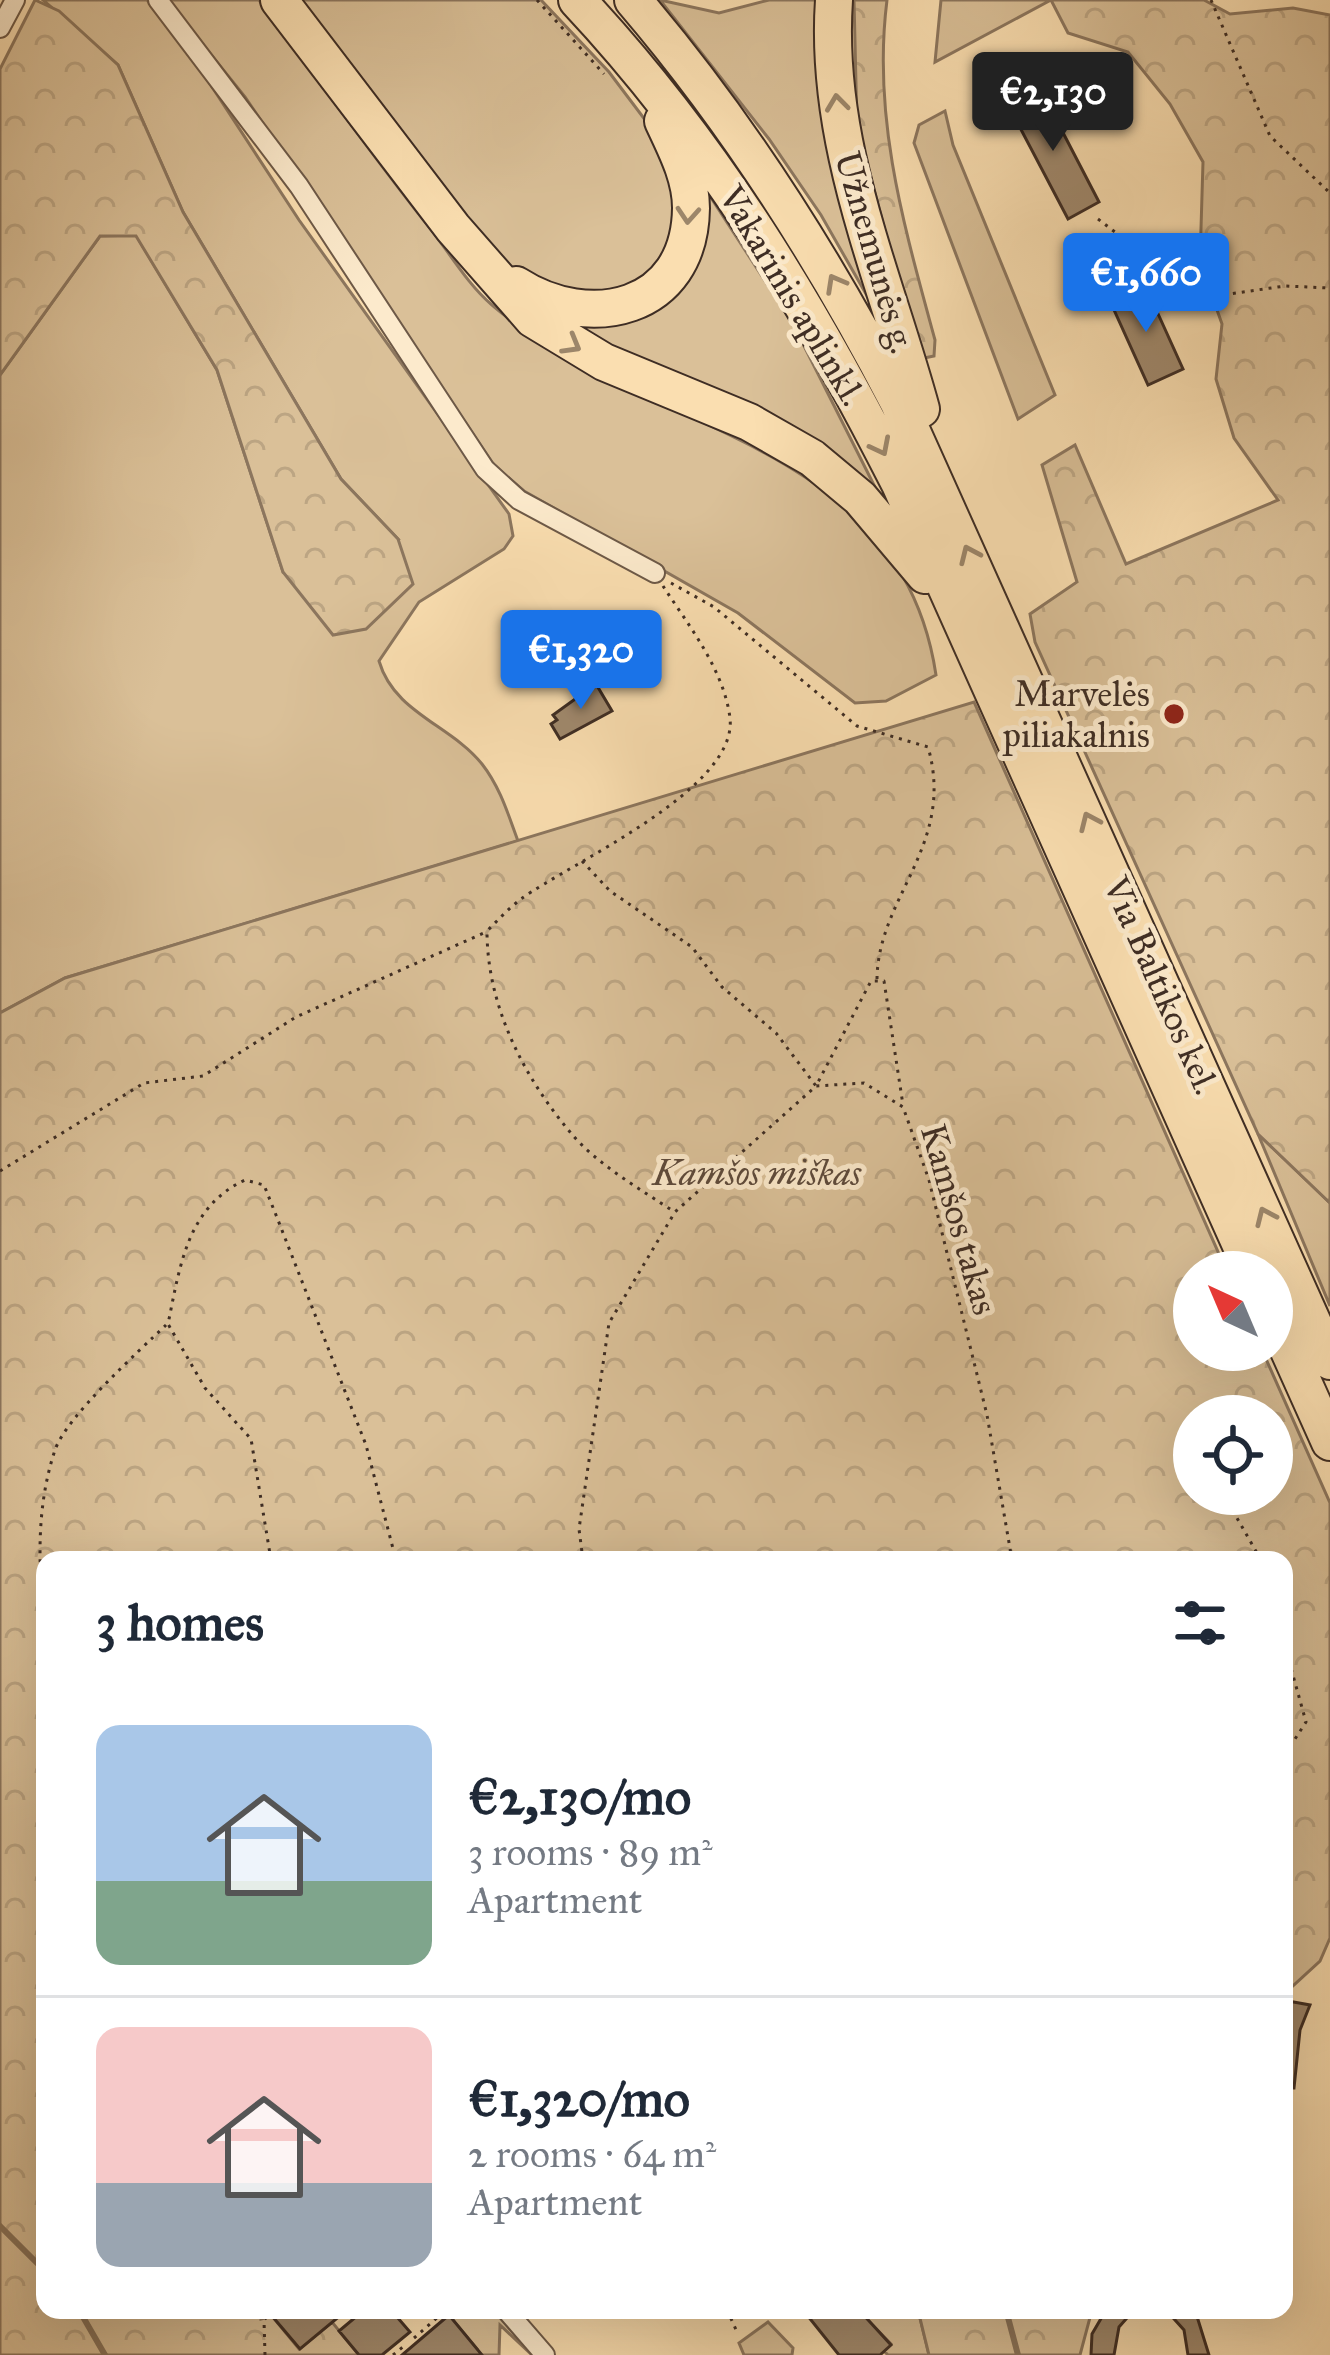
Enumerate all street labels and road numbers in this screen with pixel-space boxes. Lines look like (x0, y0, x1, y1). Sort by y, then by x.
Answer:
street label: Užnemunės g. (825, 146, 925, 358)
street label: Vakarinis aplinkl. (709, 177, 875, 414)
street label: Via Baltikos kel. (1093, 869, 1229, 1101)
street label: Kamšos takas (911, 1119, 1007, 1320)

